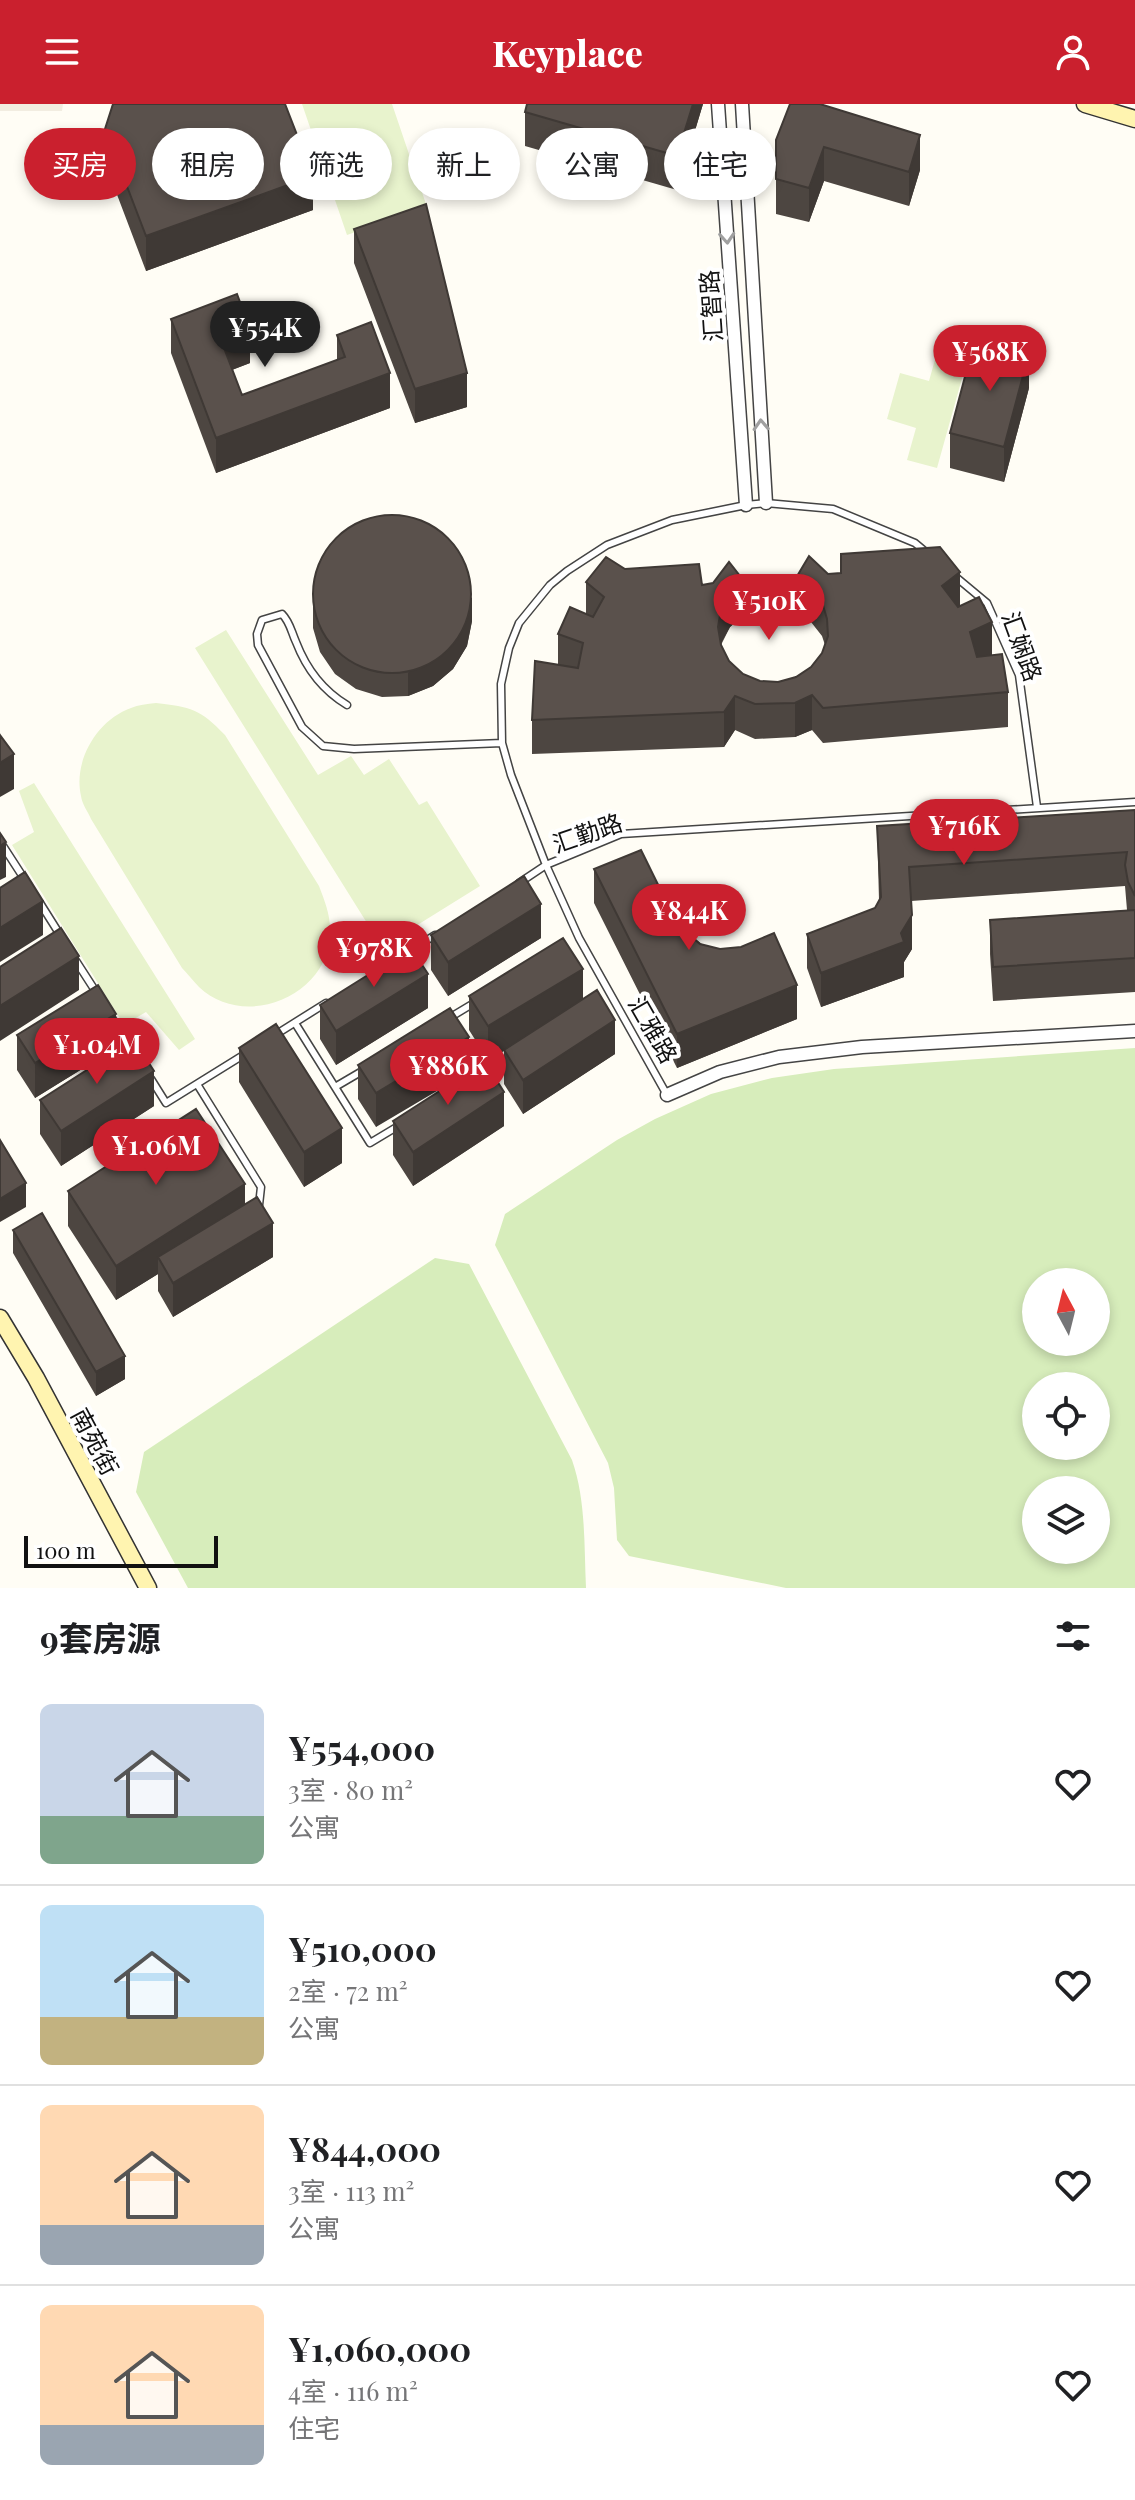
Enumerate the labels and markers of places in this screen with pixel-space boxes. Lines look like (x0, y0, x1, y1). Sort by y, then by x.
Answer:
pin: ¥554K (209, 301, 321, 369)
pin: ¥568K (934, 325, 1046, 393)
pin: ¥510K (713, 574, 825, 642)
pin: ¥716K (908, 799, 1020, 867)
pin: ¥844K (633, 884, 745, 952)
pin: ¥978K (318, 921, 430, 989)
pin: ¥1.04M (32, 1018, 162, 1086)
pin: ¥886K (392, 1039, 504, 1107)
pin: ¥1.06M (91, 1119, 221, 1187)

